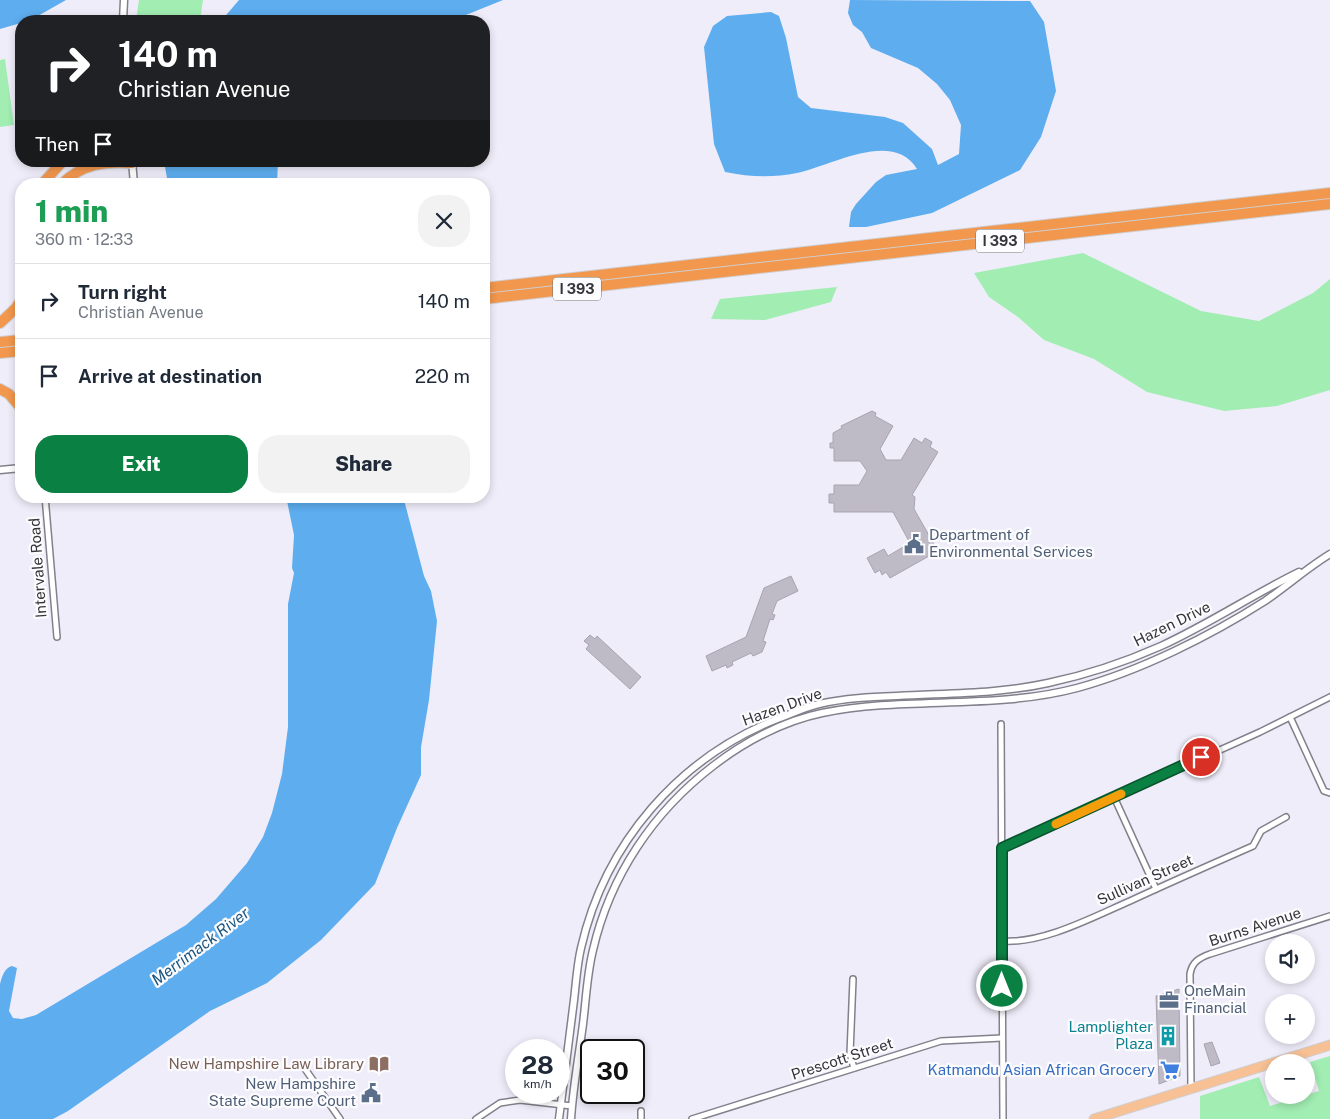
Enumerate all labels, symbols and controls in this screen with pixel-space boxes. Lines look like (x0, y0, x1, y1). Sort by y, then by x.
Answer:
text: 140 m (118, 34, 218, 75)
icon: right (35, 35, 100, 100)
text: Christian Avenue (118, 76, 291, 102)
icon: arrive (89, 130, 117, 158)
text: Then (35, 133, 79, 155)
text: 1 min (35, 193, 108, 229)
button: close (418, 195, 470, 247)
text: 360 m · 12:33 (35, 230, 133, 249)
road number: I 393 (976, 230, 1024, 252)
road number: I 393 (553, 278, 601, 300)
text: Turn right (78, 281, 167, 303)
icon: right (35, 287, 63, 315)
text: 140 m (418, 290, 470, 312)
text: Christian Avenue (78, 303, 203, 322)
icon: arrive (35, 362, 63, 390)
text: Arrive at destination (78, 365, 262, 387)
text: 220 m (415, 365, 470, 387)
button: Exit (35, 435, 248, 493)
button: Share (258, 435, 470, 493)
street label: Intervale Road (26, 517, 49, 619)
place label: Department of Environmental Services (929, 526, 1093, 560)
public building icon: Department of Environmental Services (903, 533, 925, 555)
street label: Hazen Drive (1131, 598, 1213, 650)
street label: Hazen Drive (740, 684, 824, 729)
pin (1180, 736, 1222, 778)
icon: arrive (1187, 743, 1215, 771)
street label: Sullivan Street (1094, 851, 1196, 908)
water label: Merrimack River (148, 903, 254, 989)
street label: Burns Avenue (1207, 904, 1303, 949)
map controls (1265, 934, 1315, 1104)
button: sound (1265, 934, 1315, 984)
position arrow (975, 959, 1027, 1011)
place label: OneMain Financial (1184, 982, 1247, 1016)
office icon: OneMain Financial (1158, 989, 1180, 1011)
button: + (1265, 994, 1315, 1044)
place label: Lamplighter Plaza (1069, 1018, 1153, 1052)
building icon: Lamplighter Plaza (1157, 1025, 1179, 1047)
street label: Prescott Street (789, 1034, 895, 1083)
speed limit sign: 30 (580, 1039, 645, 1104)
text: 28 (521, 1050, 554, 1080)
library icon: New Hampshire Law Library (368, 1053, 390, 1075)
button: − (1265, 1054, 1315, 1104)
place label: New Hampshire Law Library (169, 1055, 364, 1072)
supermarket icon: Katmandu Asian African Grocery (1159, 1059, 1181, 1081)
place label: Katmandu Asian African Grocery (928, 1061, 1155, 1078)
place label: New Hampshire State Supreme Court (209, 1075, 356, 1109)
text: km/h (523, 1077, 552, 1091)
public building icon: New Hampshire State Supreme Court (360, 1082, 382, 1104)

